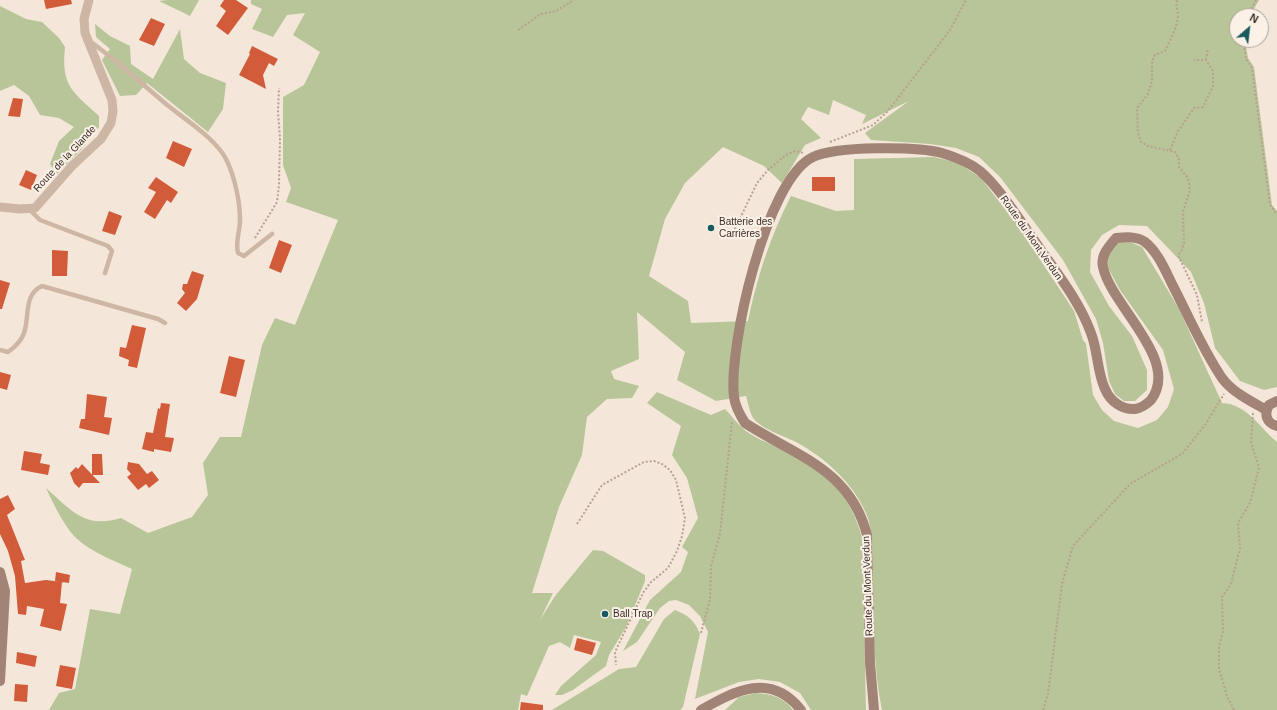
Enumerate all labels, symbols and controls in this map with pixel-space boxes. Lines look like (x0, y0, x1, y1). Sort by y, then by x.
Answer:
north arrow (1229, 8, 1269, 48)
text: N (1248, 11, 1260, 25)
street label: Route de la Glande (31, 123, 99, 195)
street label: Route du Mont Verdun (997, 194, 1065, 282)
place label: Batterie des Carrières (719, 216, 772, 240)
marker: Batterie des Carrières (706, 223, 716, 233)
street label: Route du Mont Verdun (860, 536, 876, 636)
place label: Ball Trap (613, 608, 653, 620)
marker: Ball Trap (600, 609, 610, 619)

